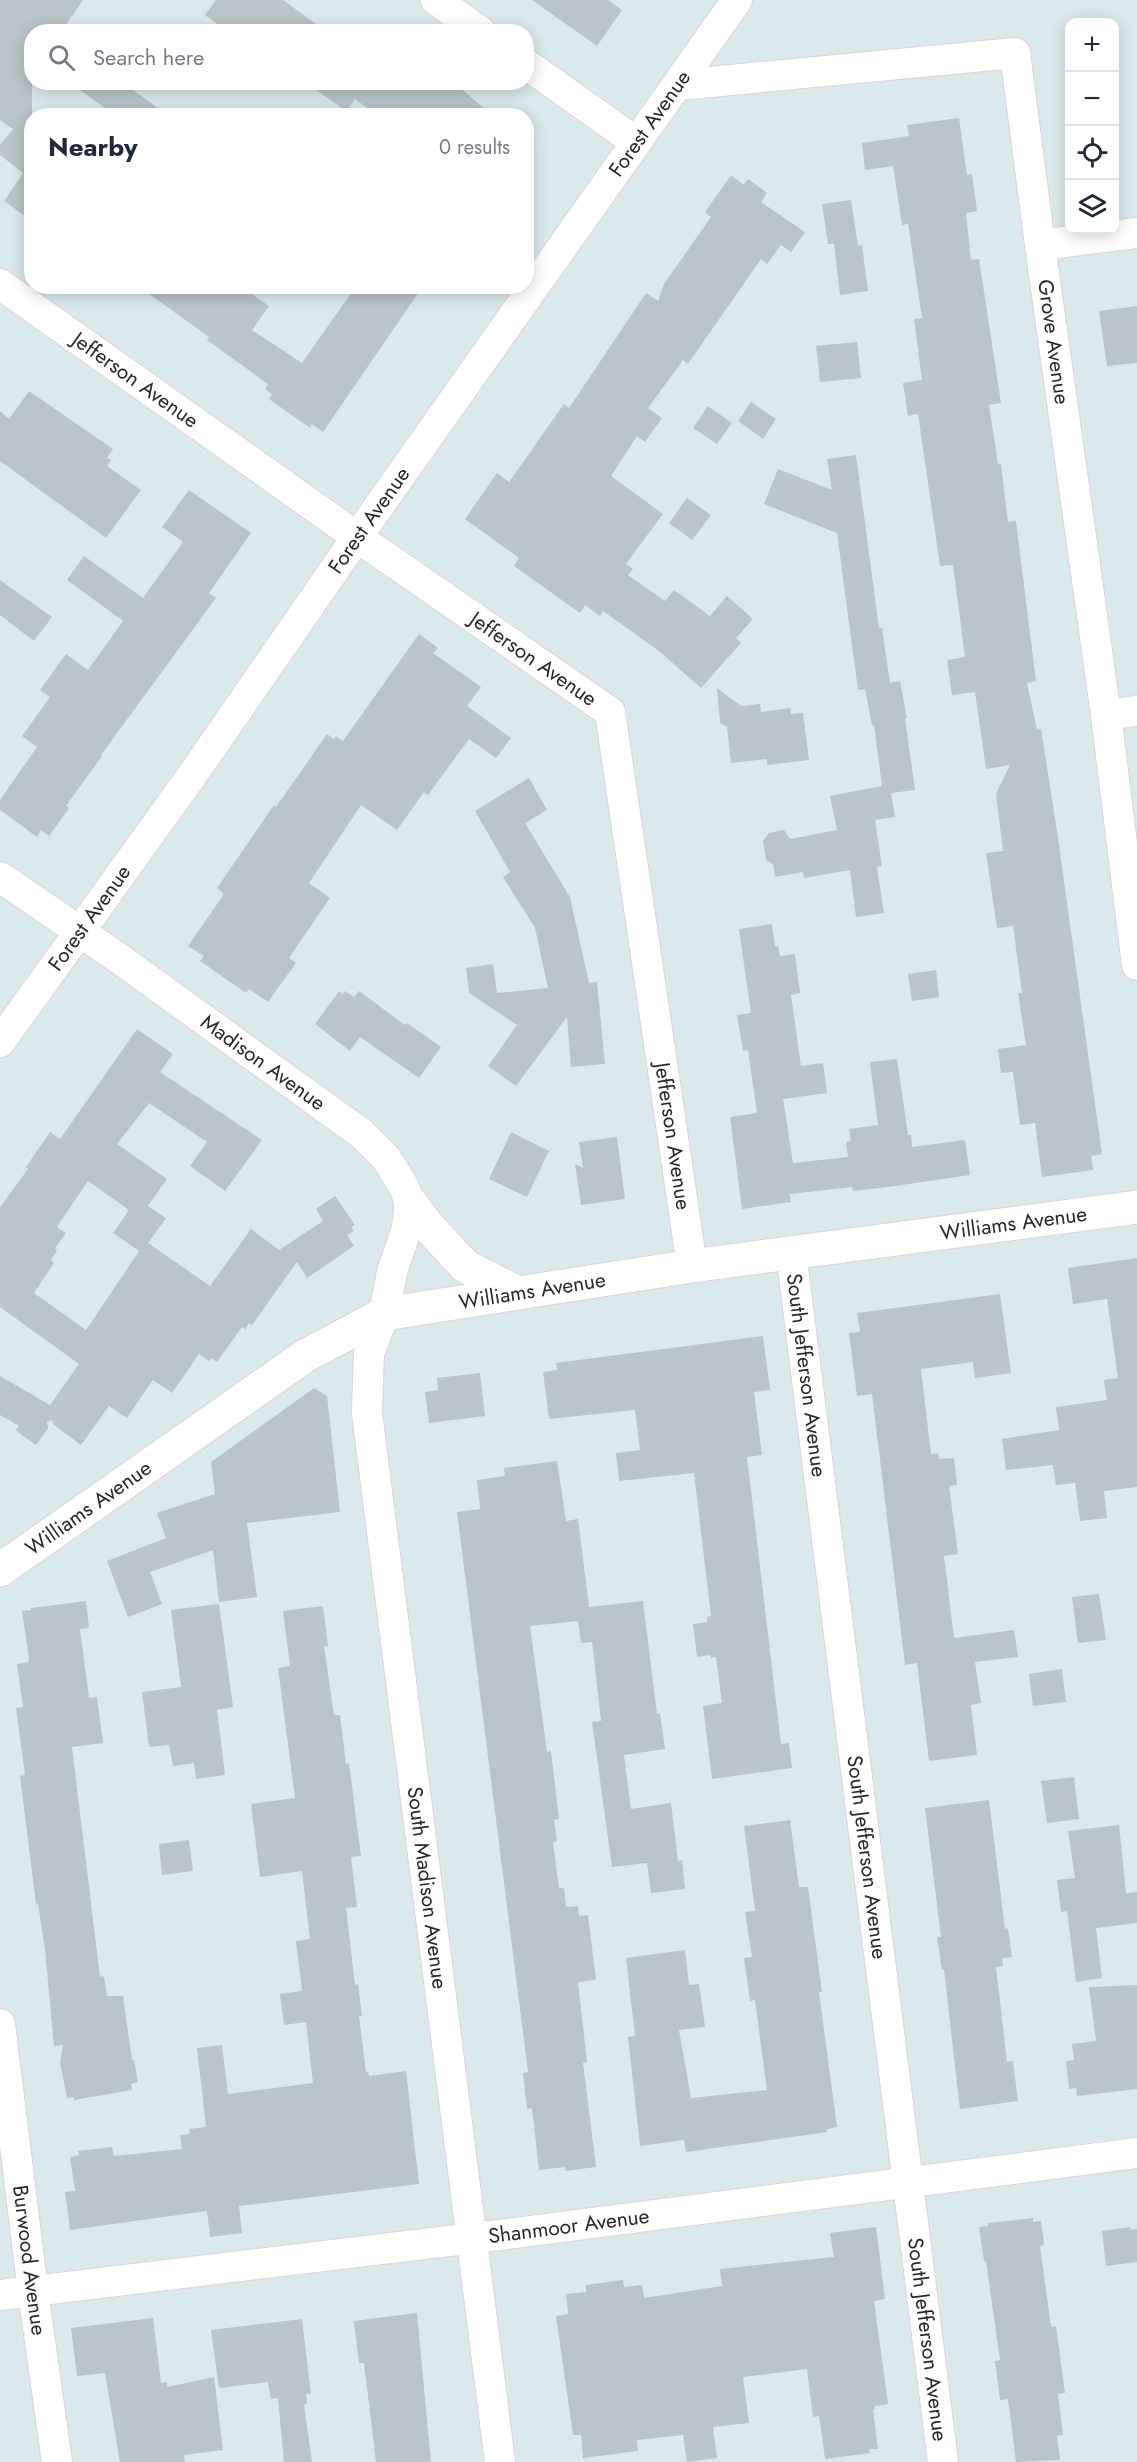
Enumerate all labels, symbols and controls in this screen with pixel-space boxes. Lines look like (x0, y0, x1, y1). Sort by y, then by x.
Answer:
map controls (1065, 18, 1119, 234)
button: + (1065, 18, 1119, 72)
search box (24, 24, 534, 90)
icon: search (45, 41, 78, 74)
text: Search here (93, 41, 204, 73)
street label: Forest Avenue (601, 64, 698, 183)
button: − (1065, 72, 1119, 126)
button: locate (1065, 126, 1119, 180)
text: Nearby (48, 128, 137, 166)
text: 0 results (439, 133, 510, 162)
button: layers (1065, 180, 1119, 234)
street label: Grove Avenue (1030, 278, 1077, 406)
street label: Jefferson Avenue (64, 323, 205, 435)
street label: Forest Avenue (321, 461, 417, 580)
street label: Jefferson Avenue (461, 603, 603, 714)
street label: Forest Avenue (41, 858, 138, 977)
street label: Madison Avenue (195, 1007, 332, 1118)
street label: Jefferson Avenue (647, 1057, 699, 1212)
street label: Williams Avenue (938, 1199, 1089, 1248)
street label: Williams Avenue (457, 1265, 608, 1317)
street label: South Jefferson Avenue (779, 1271, 834, 1479)
street label: Williams Avenue (19, 1453, 158, 1563)
street label: South Jefferson Avenue (839, 1754, 895, 1961)
street label: South Madison Avenue (399, 1785, 455, 1991)
street label: Burwood Avenue (5, 2183, 54, 2337)
street label: Shanmoor Avenue (487, 2201, 651, 2251)
street label: South Jefferson Avenue (900, 2236, 955, 2443)

